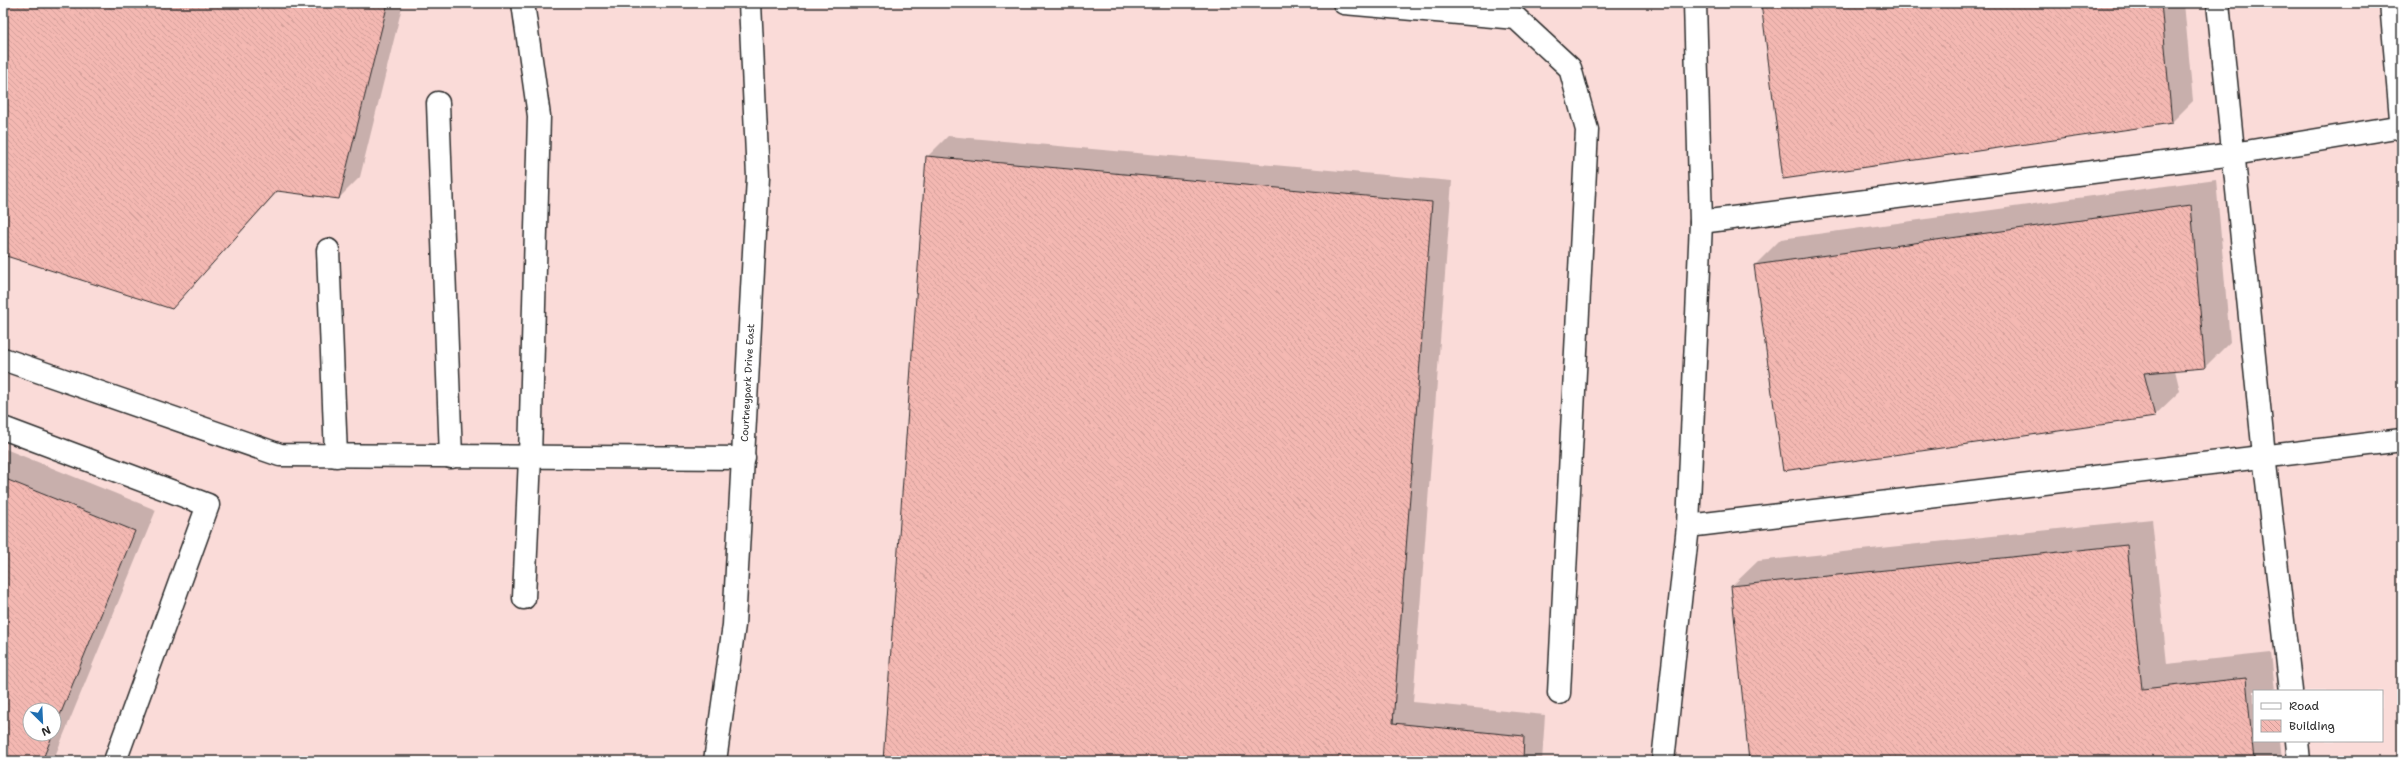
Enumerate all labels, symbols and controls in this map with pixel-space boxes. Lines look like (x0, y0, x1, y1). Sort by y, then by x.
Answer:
street label: Courtneypark Drive East (737, 323, 757, 442)
legend (2253, 690, 2383, 742)
text: Road (2289, 698, 2320, 714)
north arrow (22, 702, 62, 742)
text: Building (2289, 718, 2335, 734)
text: N (39, 722, 53, 739)

